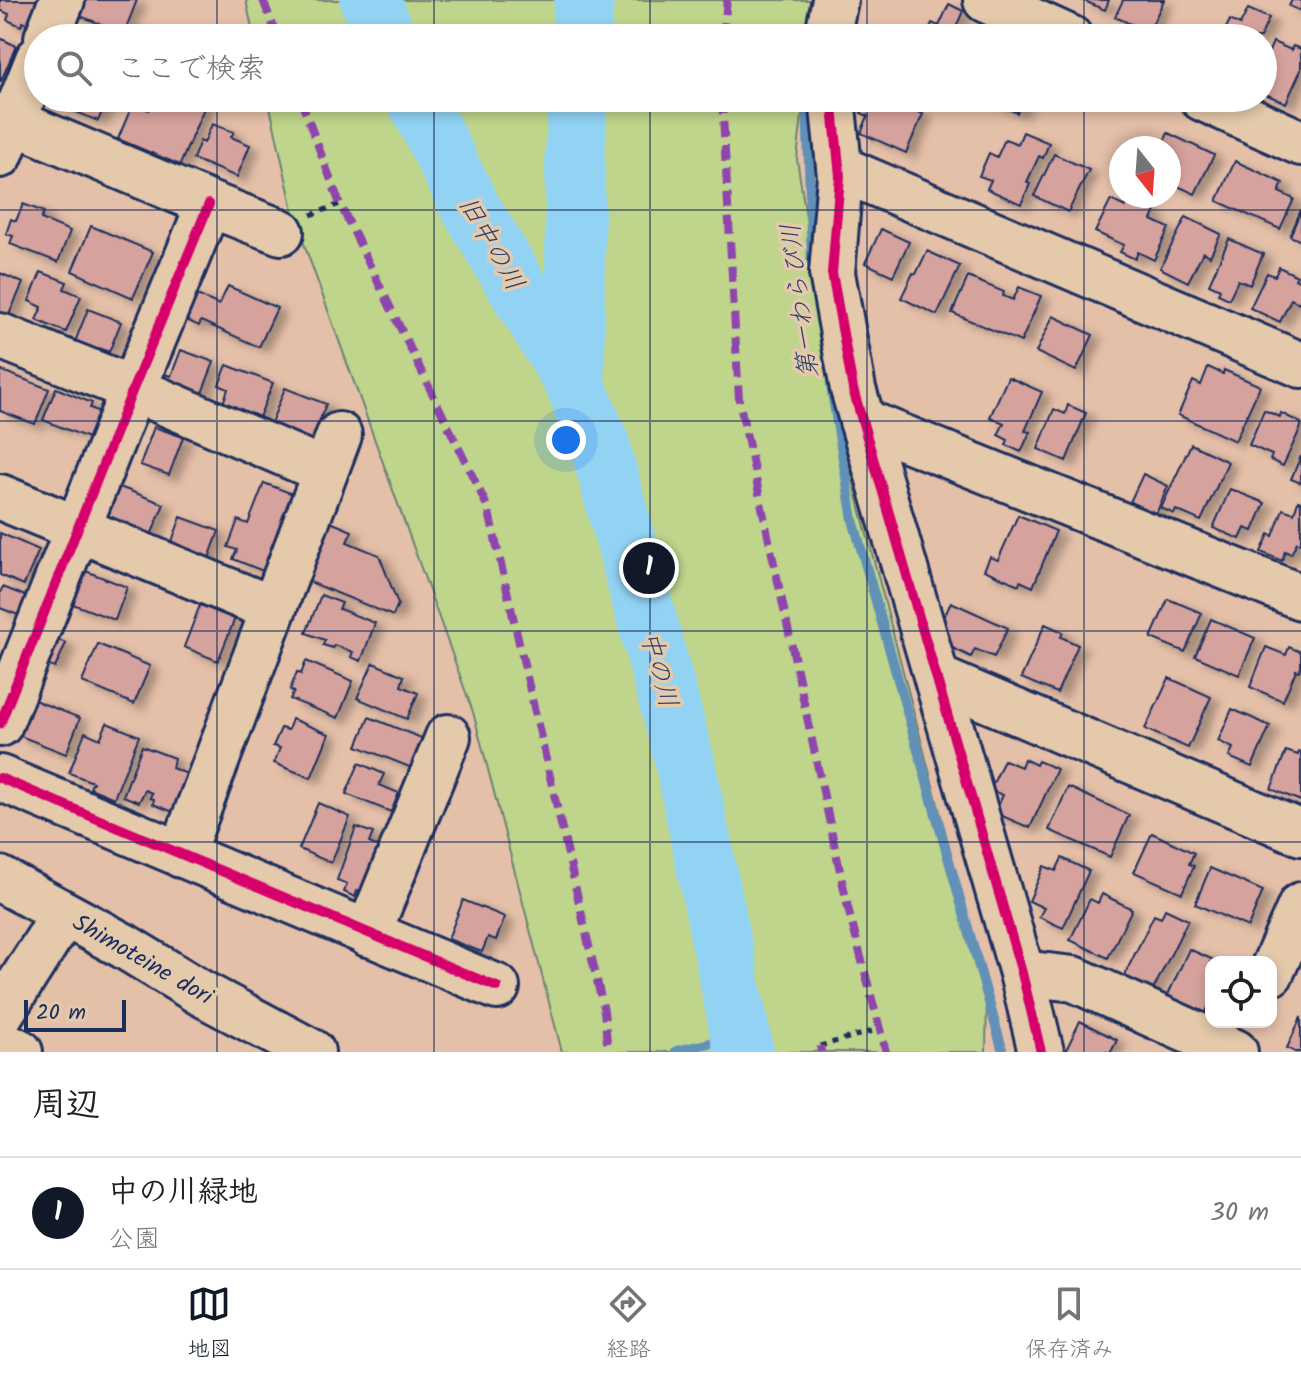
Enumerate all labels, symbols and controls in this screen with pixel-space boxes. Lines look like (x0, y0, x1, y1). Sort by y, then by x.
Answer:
search box (24, 24, 1277, 112)
icon: search (52, 46, 96, 90)
text: ここで検索 (116, 46, 266, 94)
north arrow (1109, 136, 1181, 208)
water label: 旧中の川 (446, 188, 534, 300)
water label: 第一わらび川 (771, 221, 831, 381)
your location (546, 420, 586, 460)
pin: 1 (623, 538, 675, 598)
water label: 中の川 (628, 626, 688, 713)
street label: Shimoteine dori (65, 904, 221, 1017)
map controls (1205, 956, 1277, 1028)
button: locate (1205, 956, 1277, 1028)
scale bar (24, 996, 126, 1032)
text: 20 m (36, 996, 86, 1031)
text: 周辺 (32, 1079, 100, 1133)
text: 中の川緑地 (108, 1169, 258, 1217)
text: 1 (54, 1192, 62, 1234)
text: 30 m (1210, 1192, 1269, 1234)
text: 公園 (108, 1219, 160, 1261)
tab: 地図 (187, 1282, 232, 1368)
tab: 経路 (606, 1282, 651, 1368)
tab: 保存済み (1025, 1282, 1114, 1368)

